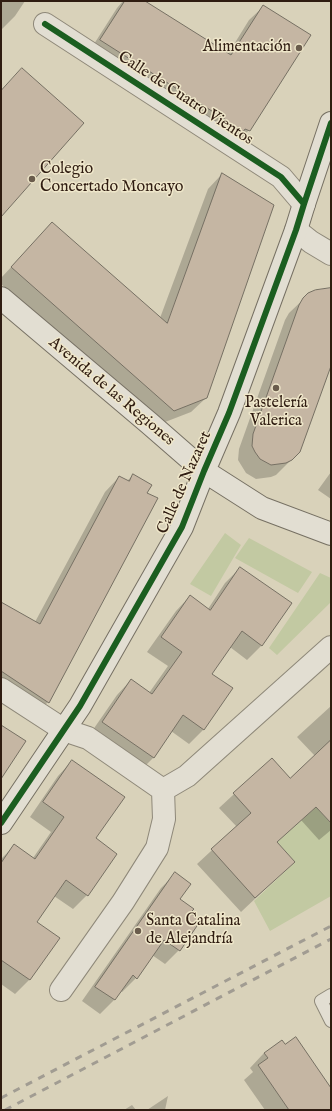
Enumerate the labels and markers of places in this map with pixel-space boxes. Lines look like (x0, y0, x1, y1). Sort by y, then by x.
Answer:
place label: Alimentación (203, 38, 291, 58)
marker: Alimentación (294, 43, 304, 53)
place label: Colegio Concertado Moncayo (40, 160, 183, 198)
marker: Colegio Concertado Moncayo (27, 174, 37, 184)
marker: Pastelería Valerica (271, 383, 281, 393)
place label: Pastelería Valerica (244, 394, 308, 432)
place label: Santa Catalina de Alejandría (146, 912, 240, 950)
marker: Santa Catalina de Alejandría (133, 926, 143, 936)

